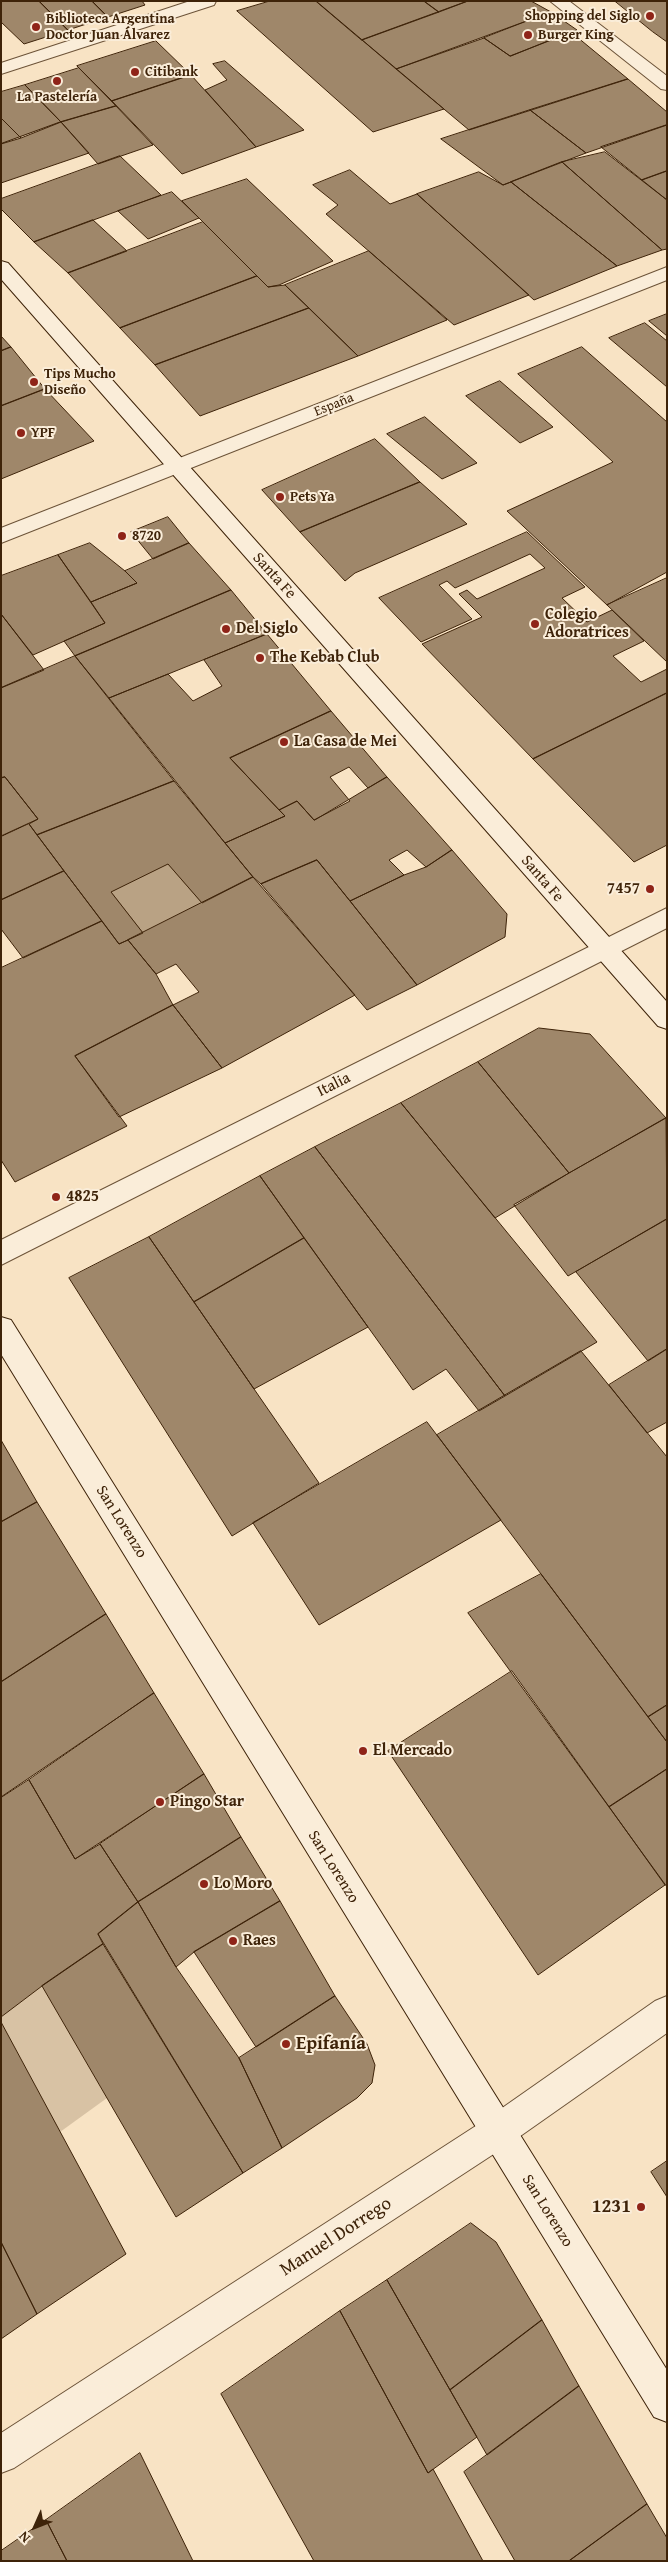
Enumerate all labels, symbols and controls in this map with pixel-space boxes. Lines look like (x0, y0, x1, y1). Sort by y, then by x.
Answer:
place label: Shopping del Siglo (525, 8, 640, 24)
marker: Shopping del Siglo (644, 10, 656, 22)
place label: Biblioteca Argentina Doctor Juan Álvarez (46, 11, 175, 44)
marker: Biblioteca Argentina Doctor Juan Álvarez (30, 21, 42, 33)
place label: Burger King (538, 27, 614, 43)
marker: Burger King (522, 29, 534, 41)
place label: Citibank (145, 64, 198, 80)
marker: Citibank (129, 66, 141, 78)
marker: La Pastelería (51, 75, 63, 87)
place label: La Pastelería (17, 89, 97, 105)
place label: Tips Mucho Diseño (44, 366, 116, 398)
marker: Tips Mucho Diseño (28, 376, 40, 388)
street label: España (312, 389, 356, 421)
place label: YPF (31, 425, 55, 441)
marker: YPF (15, 427, 27, 439)
place label: Pets Ya (290, 489, 334, 505)
marker: Pets Ya (274, 491, 286, 503)
place label: 8720 (132, 528, 161, 544)
marker: 8720 (116, 530, 128, 542)
street label: Santa Fe (248, 549, 300, 603)
place label: Colegio Adoratrices (545, 605, 629, 643)
marker: Colegio Adoratrices (529, 618, 541, 630)
place label: Del Siglo (236, 619, 298, 639)
marker: Del Siglo (220, 623, 232, 635)
place label: The Kebab Club (270, 648, 379, 668)
marker: The Kebab Club (254, 652, 266, 664)
place label: La Casa de Mei (294, 732, 397, 752)
marker: La Casa de Mei (278, 736, 290, 748)
street label: Santa Fe (516, 852, 568, 906)
place label: 7457 (607, 879, 640, 899)
marker: 7457 (644, 883, 656, 895)
street label: Italia (314, 1069, 354, 1101)
place label: 4825 (66, 1187, 99, 1207)
marker: 4825 (50, 1191, 62, 1203)
street label: San Lorenzo (91, 1482, 151, 1562)
place label: El Mercado (373, 1741, 452, 1761)
marker: El Mercado (357, 1745, 369, 1757)
place label: Pingo Star (170, 1792, 244, 1812)
marker: Pingo Star (154, 1796, 166, 1808)
street label: San Lorenzo (303, 1827, 363, 1907)
place label: Lo Moro (214, 1874, 272, 1894)
marker: Lo Moro (198, 1878, 210, 1890)
place label: Raes (243, 1931, 276, 1951)
marker: Raes (227, 1935, 239, 1947)
place label: Epifanía (296, 2033, 366, 2055)
marker: Epifanía (280, 2038, 292, 2050)
street label: San Lorenzo (517, 2171, 577, 2251)
street label: Manuel Dorrego (276, 2192, 396, 2282)
place label: 1231 (592, 2196, 631, 2218)
marker: 1231 (635, 2201, 647, 2213)
north arrow (10, 2502, 60, 2552)
text: N (14, 2527, 35, 2548)

